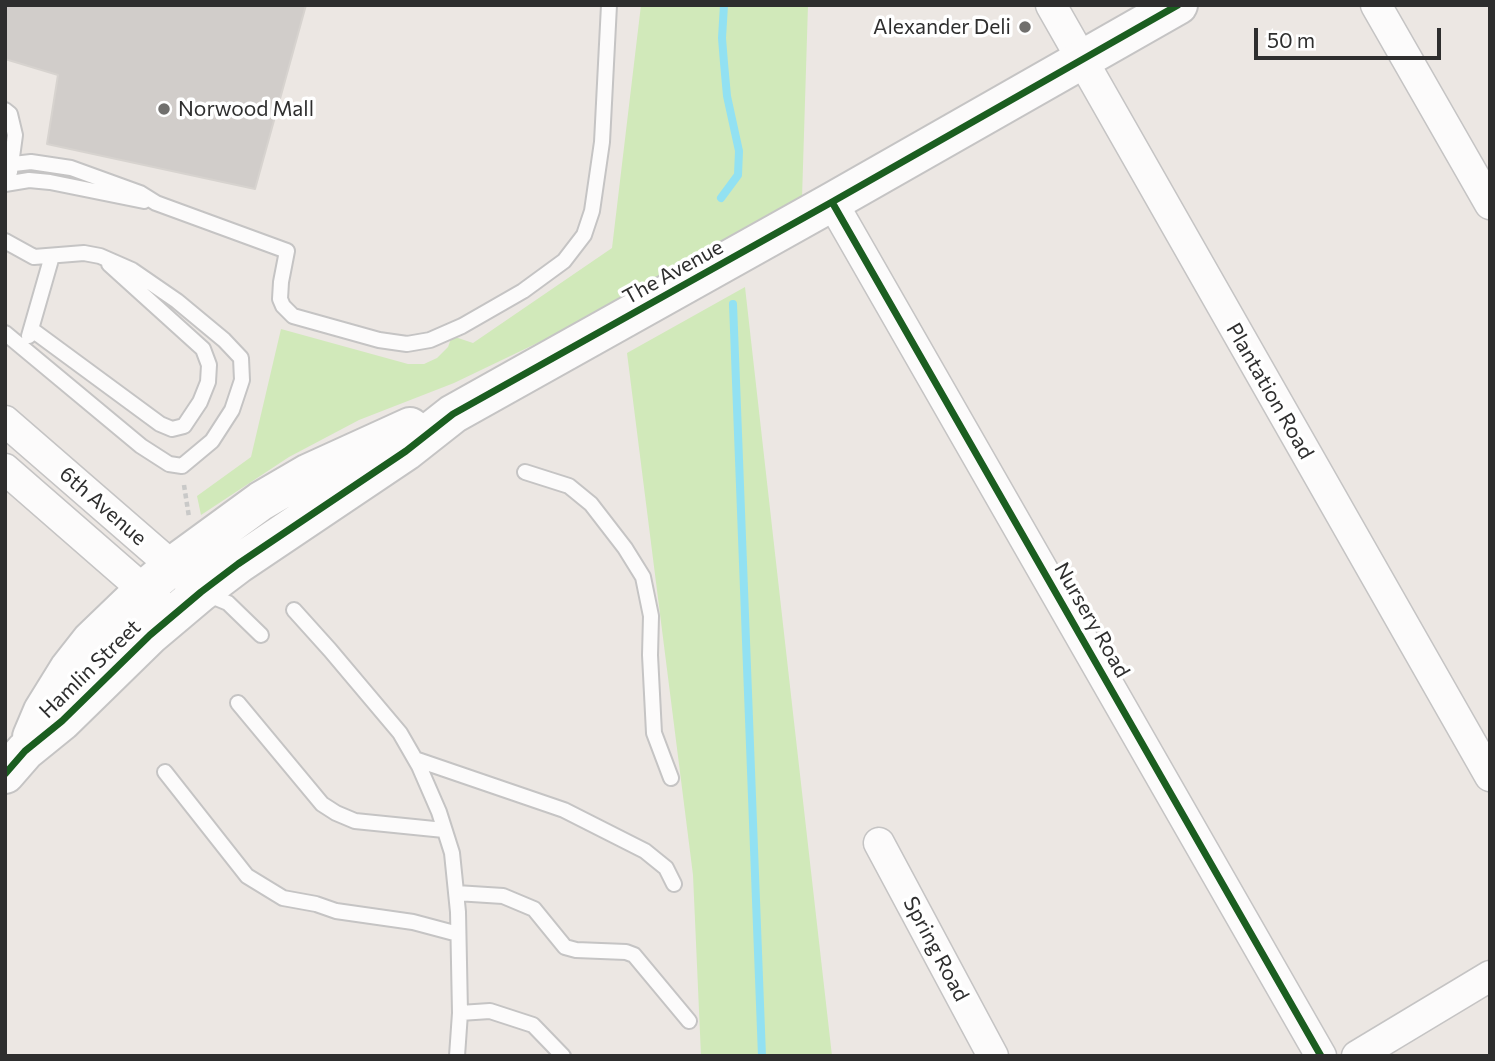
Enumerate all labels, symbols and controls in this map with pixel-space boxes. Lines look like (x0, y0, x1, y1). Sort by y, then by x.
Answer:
place label: Alexander Deli (873, 14, 1011, 40)
scale bar (1257, 14, 1444, 58)
marker: Alexander Deli (1017, 19, 1033, 35)
text: 50 m (1267, 27, 1315, 52)
place label: Norwood Mall (178, 96, 314, 122)
marker: Norwood Mall (156, 101, 172, 117)
street label: The Avenue (619, 234, 727, 310)
street label: Plantation Road (1221, 319, 1319, 463)
street label: 6th Avenue (54, 461, 152, 551)
street label: Nursery Road (1049, 558, 1135, 682)
street label: Hamlin Street (34, 614, 146, 724)
street label: Spring Road (898, 892, 974, 1006)

